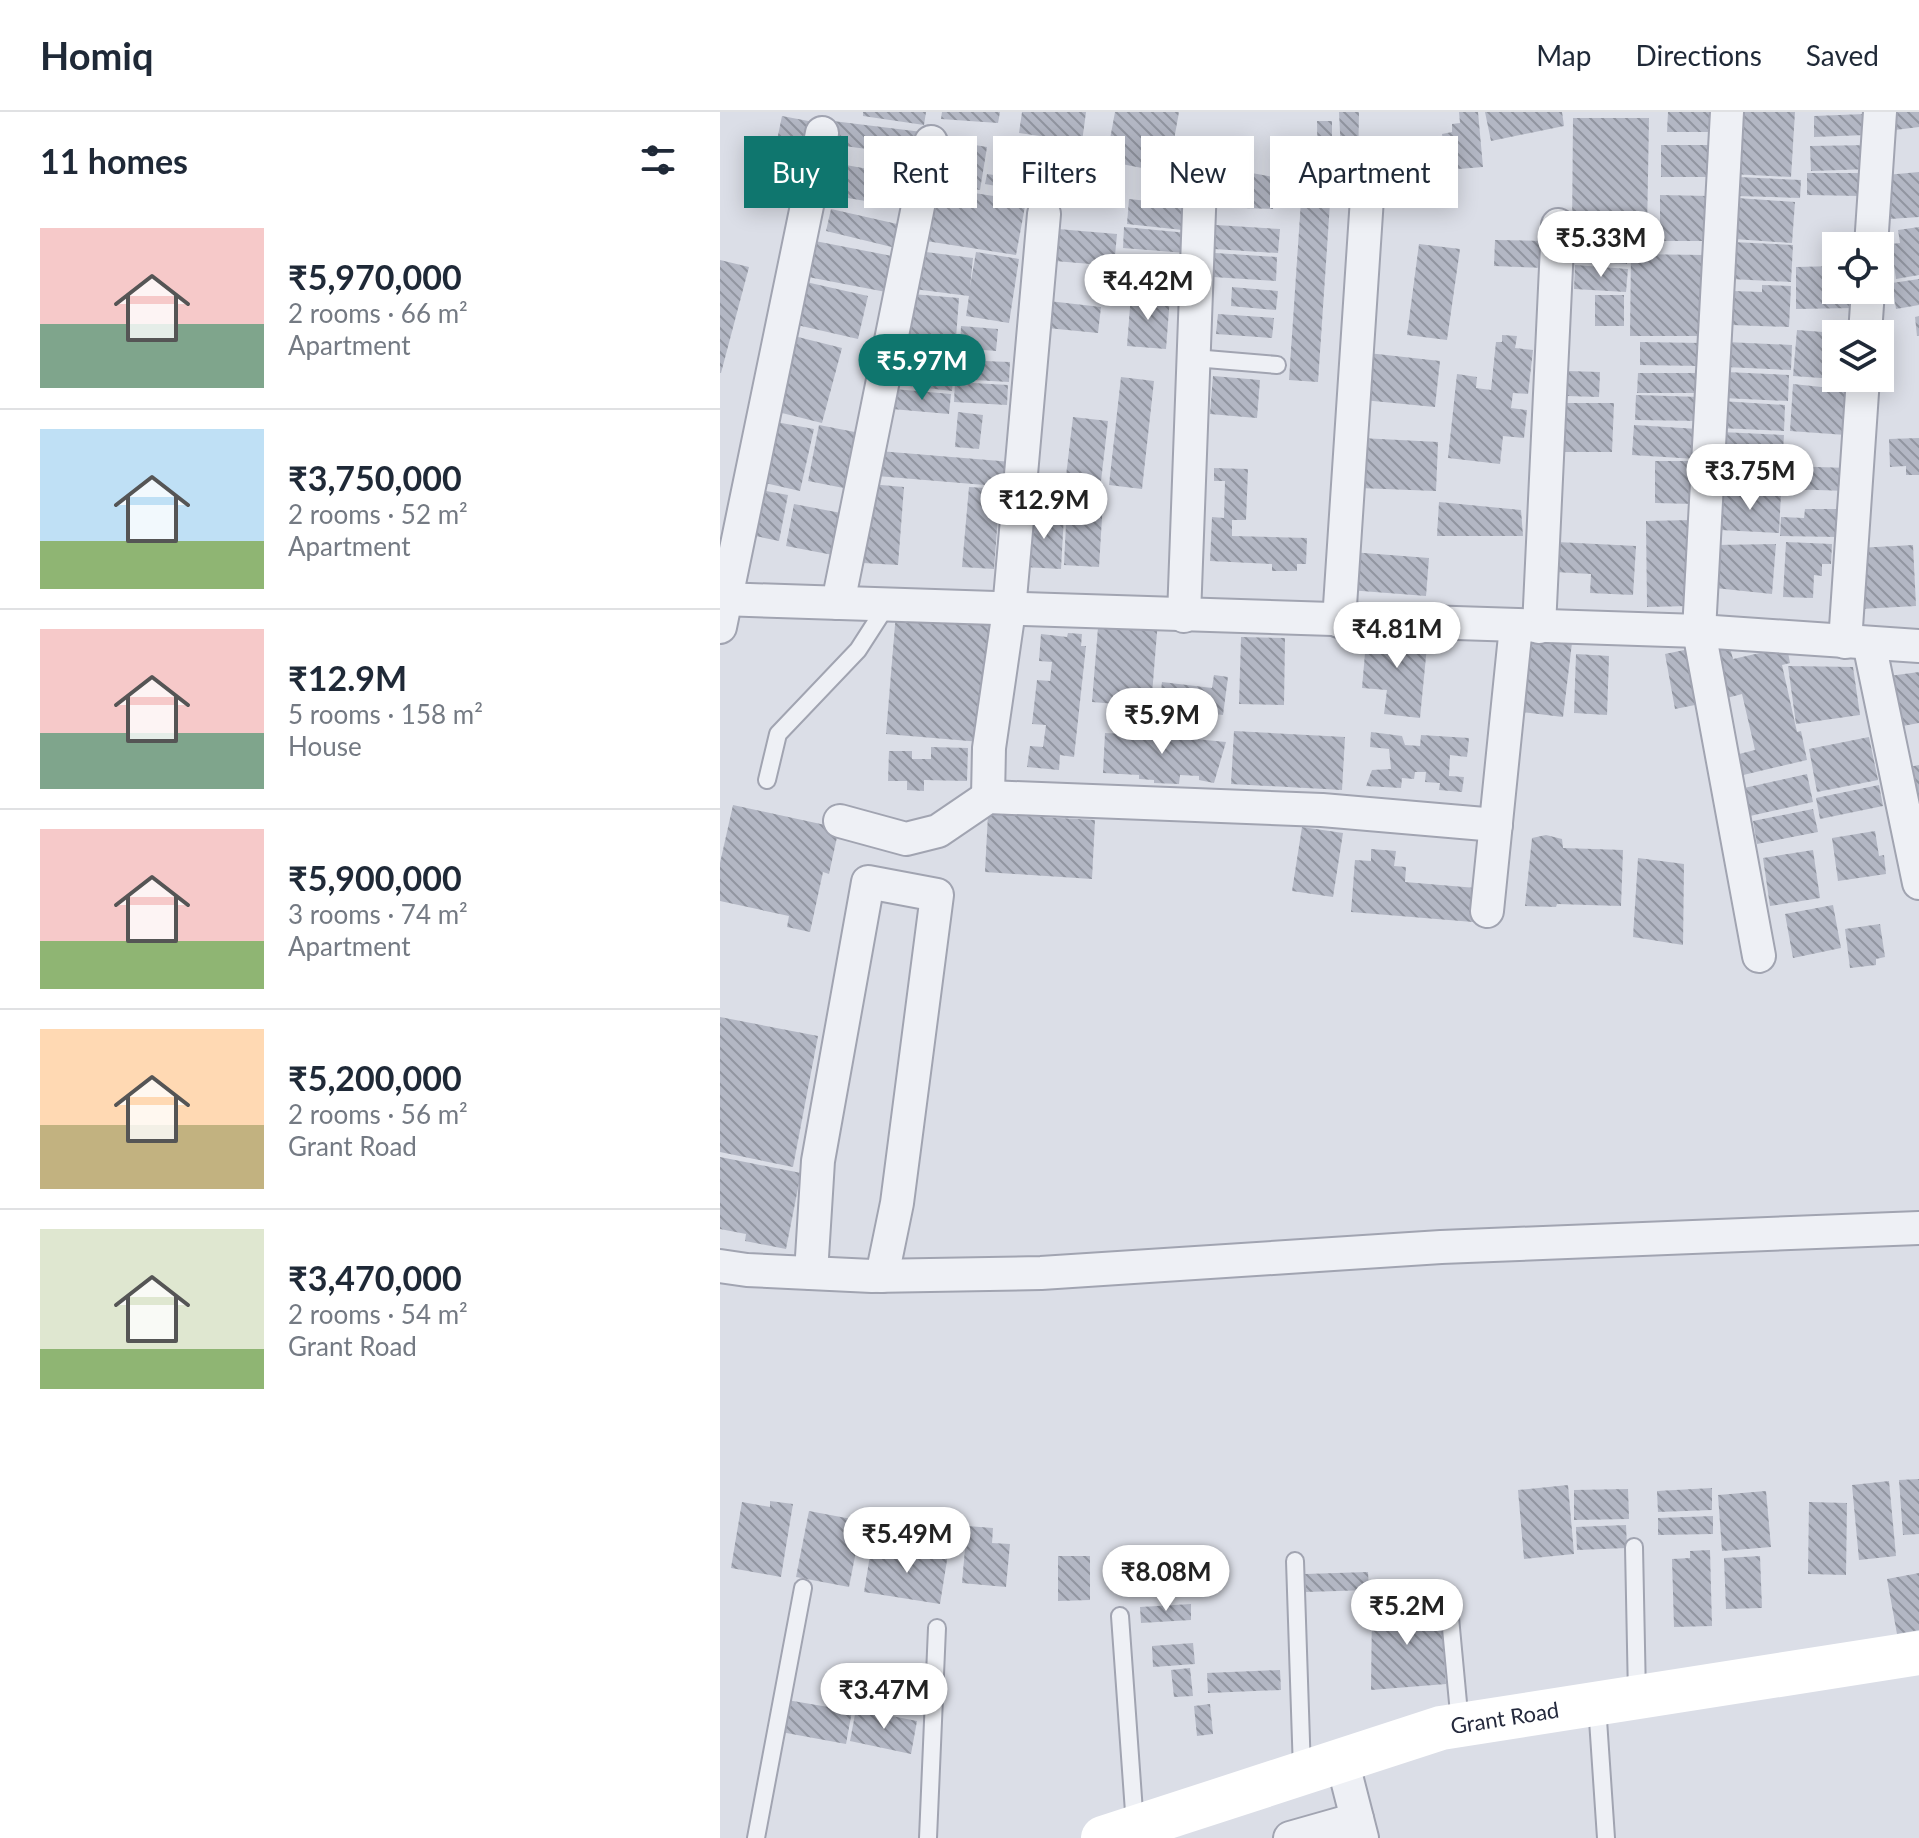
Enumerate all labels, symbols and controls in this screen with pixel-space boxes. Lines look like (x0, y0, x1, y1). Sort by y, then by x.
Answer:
text: Homiq (40, 32, 154, 78)
text: Map (1536, 38, 1591, 72)
text: Directions (1635, 38, 1762, 72)
text: Saved (1806, 38, 1879, 72)
chip: Buy (744, 136, 848, 208)
chip: Rent (864, 136, 977, 208)
chip: Filters (993, 136, 1125, 208)
chip: New (1141, 136, 1254, 208)
chip: Apartment (1270, 136, 1458, 208)
icon: filters (636, 138, 680, 182)
text: 11 homes (40, 140, 188, 181)
pin: ₹5.33M (1536, 211, 1666, 279)
text: ₹5.33M (1555, 221, 1647, 253)
map controls (1822, 232, 1894, 392)
button: locate (1822, 232, 1894, 304)
pin: ₹4.42M (1083, 254, 1213, 322)
text: ₹5,970,000 (288, 256, 462, 297)
icon: home (104, 260, 200, 356)
text: ₹4.42M (1102, 264, 1194, 296)
text: 2 rooms · 66 m² (288, 297, 468, 329)
button: layers (1822, 320, 1894, 392)
text: Apartment (288, 329, 411, 361)
pin: ₹5.97M (857, 334, 987, 402)
text: ₹5.97M (876, 344, 968, 376)
pin: ₹3.75M (1685, 444, 1815, 512)
text: ₹3.75M (1704, 454, 1796, 486)
text: ₹3,750,000 (288, 457, 462, 498)
icon: home (104, 461, 200, 557)
pin: ₹12.9M (979, 473, 1109, 541)
text: ₹12.9M (998, 483, 1090, 515)
text: 2 rooms · 52 m² (288, 498, 468, 530)
text: Apartment (288, 530, 411, 562)
pin: ₹4.81M (1332, 602, 1462, 670)
text: ₹4.81M (1351, 612, 1443, 644)
text: ₹12.9M (288, 657, 407, 698)
icon: home (104, 661, 200, 757)
pin: ₹5.9M (1106, 688, 1218, 756)
text: 5 rooms · 158 m² (288, 698, 483, 730)
text: ₹5.9M (1124, 698, 1200, 730)
text: House (288, 730, 362, 762)
text: ₹5,900,000 (288, 857, 462, 898)
icon: home (104, 861, 200, 957)
text: 3 rooms · 74 m² (288, 898, 468, 930)
text: Apartment (288, 930, 411, 962)
text: ₹5,200,000 (288, 1057, 462, 1098)
icon: home (104, 1061, 200, 1157)
text: 2 rooms · 56 m² (288, 1098, 468, 1130)
text: Grant Road (288, 1130, 417, 1162)
text: ₹3,470,000 (288, 1257, 462, 1298)
icon: home (104, 1261, 200, 1357)
text: 2 rooms · 54 m² (288, 1298, 468, 1330)
text: Grant Road (288, 1330, 417, 1362)
pin: ₹5.49M (842, 1507, 972, 1575)
text: ₹5.49M (861, 1517, 953, 1549)
pin: ₹8.08M (1101, 1545, 1231, 1613)
text: ₹8.08M (1120, 1555, 1212, 1587)
pin: ₹5.2M (1351, 1579, 1463, 1647)
text: ₹5.2M (1369, 1589, 1445, 1621)
pin: ₹3.47M (819, 1663, 949, 1731)
text: ₹3.47M (838, 1673, 930, 1705)
street label: Grant Road (1449, 1696, 1561, 1739)

